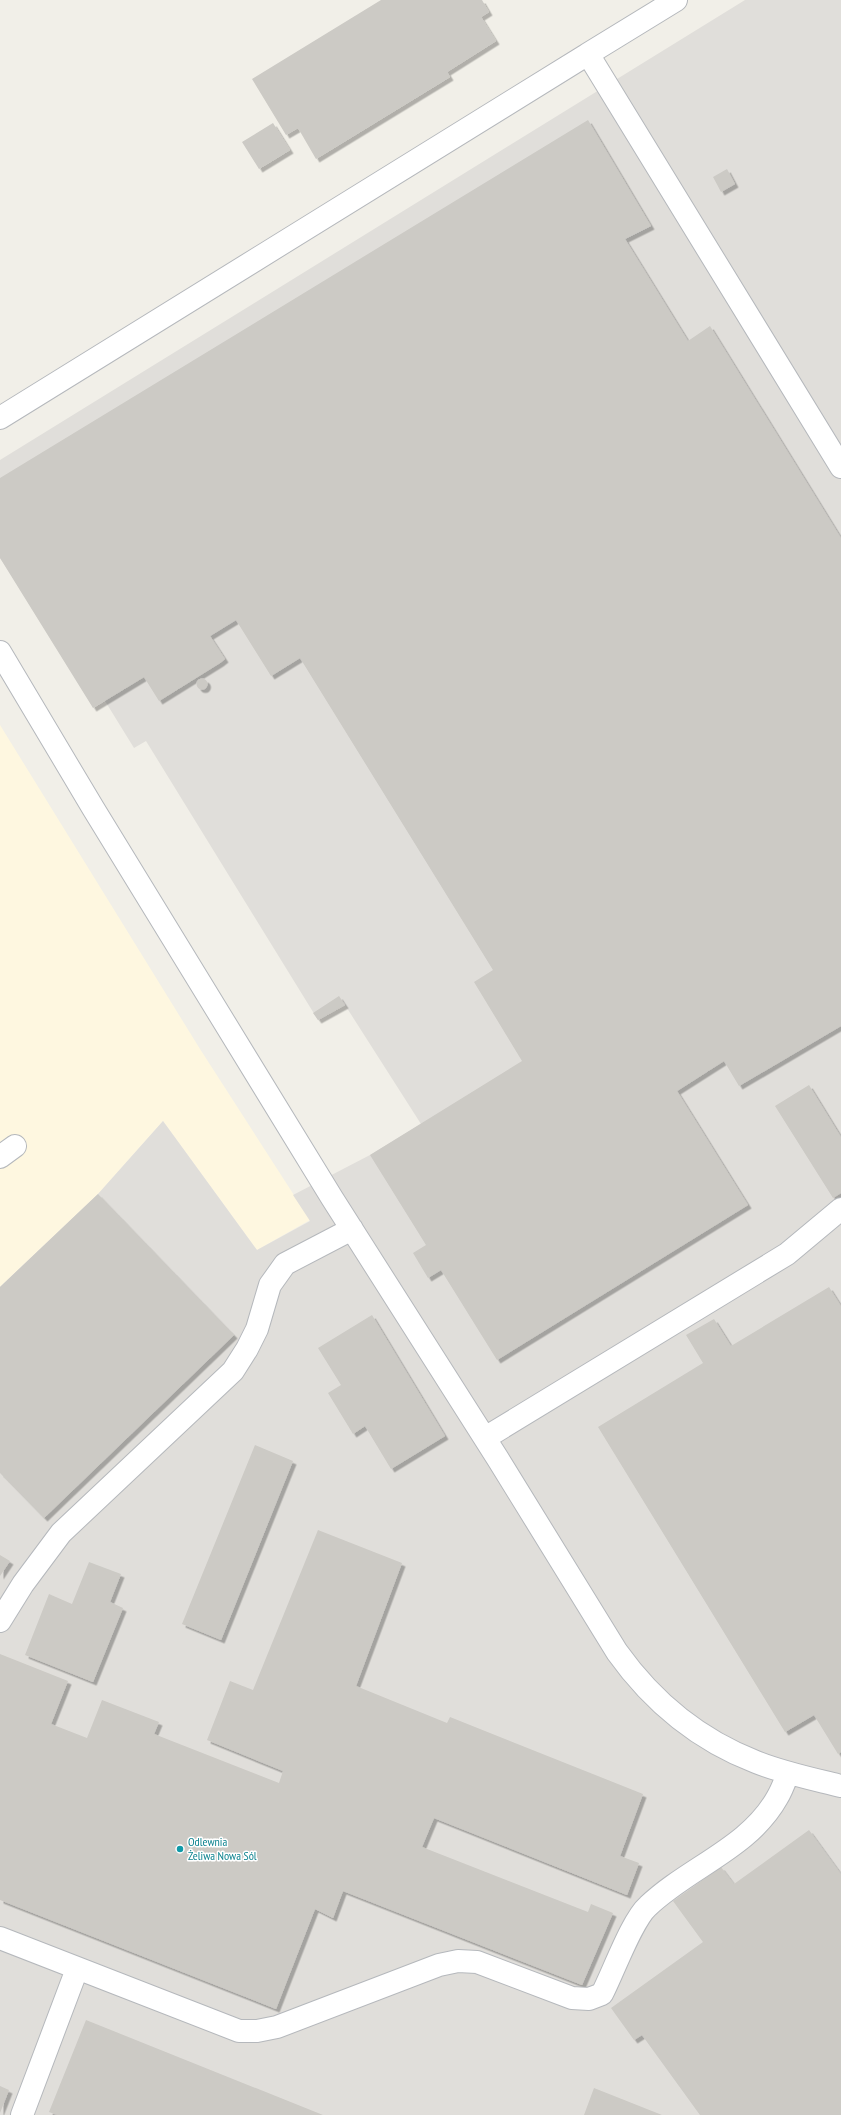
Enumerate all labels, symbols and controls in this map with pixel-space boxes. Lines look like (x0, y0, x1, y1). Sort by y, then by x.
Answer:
place label: Odlewnia Żeliwa Nowa Sól (188, 1834, 257, 1863)
marker: Odlewnia Żeliwa Nowa Sól (175, 1844, 185, 1854)

